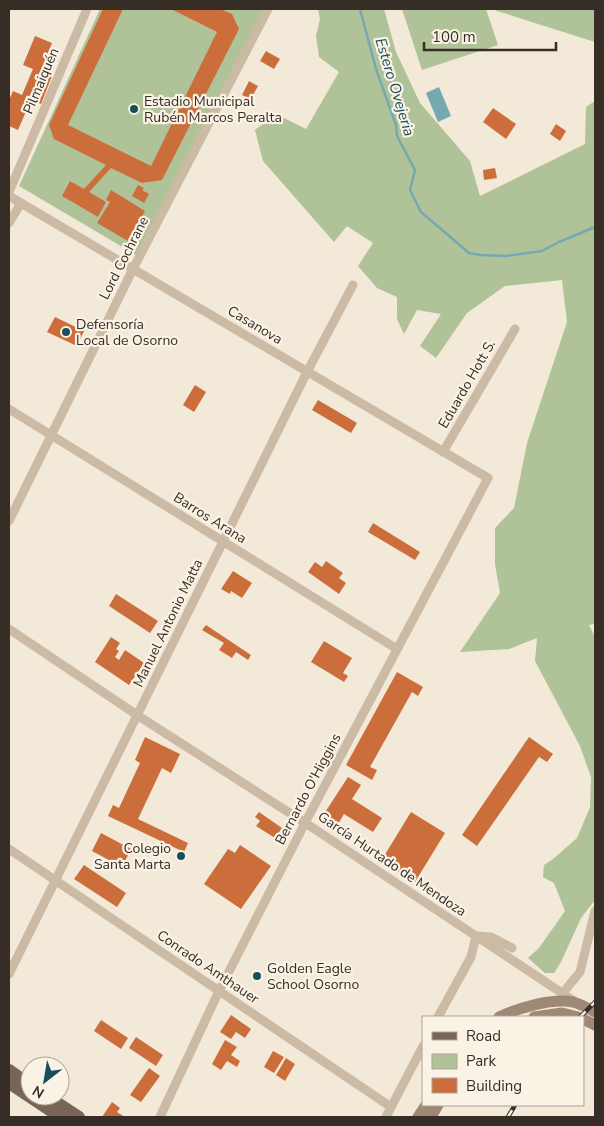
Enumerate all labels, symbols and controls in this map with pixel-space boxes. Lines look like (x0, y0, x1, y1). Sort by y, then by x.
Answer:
scale bar (424, 20, 556, 52)
text: 100 m (432, 27, 476, 47)
water label: Estero Ovejeria (371, 35, 419, 139)
street label: Pilmaiquén (19, 45, 63, 117)
place label: Estadio Municipal Rubén Marcos Peralta (144, 92, 282, 127)
marker: Estadio Municipal Rubén Marcos Peralta (128, 103, 140, 115)
street label: Lord Cochrane (95, 213, 153, 303)
street label: Casanova (224, 301, 286, 349)
place label: Defensoría Local de Osorno (76, 315, 178, 350)
marker: Defensoría Local de Osorno (60, 326, 72, 338)
street label: Eduardo Hott S. (434, 336, 500, 432)
street label: Barros Arana (170, 488, 250, 548)
street label: Manuel Antonio Matta (129, 556, 207, 690)
street label: Bernardo O'Higgins (271, 730, 346, 848)
street label: García Hurtado de Mendoza (314, 807, 470, 921)
place label: Colegio Santa Marta (94, 839, 171, 874)
marker: Colegio Santa Marta (175, 850, 187, 862)
street label: Conrado Amthauer (153, 926, 263, 1008)
place label: Golden Eagle School Osorno (267, 959, 360, 994)
marker: Golden Eagle School Osorno (251, 970, 263, 982)
legend (422, 1016, 584, 1106)
text: Road (466, 1026, 501, 1046)
text: Park (466, 1051, 496, 1071)
north arrow (20, 1056, 70, 1106)
text: Building (466, 1076, 522, 1096)
text: N (29, 1081, 48, 1103)

